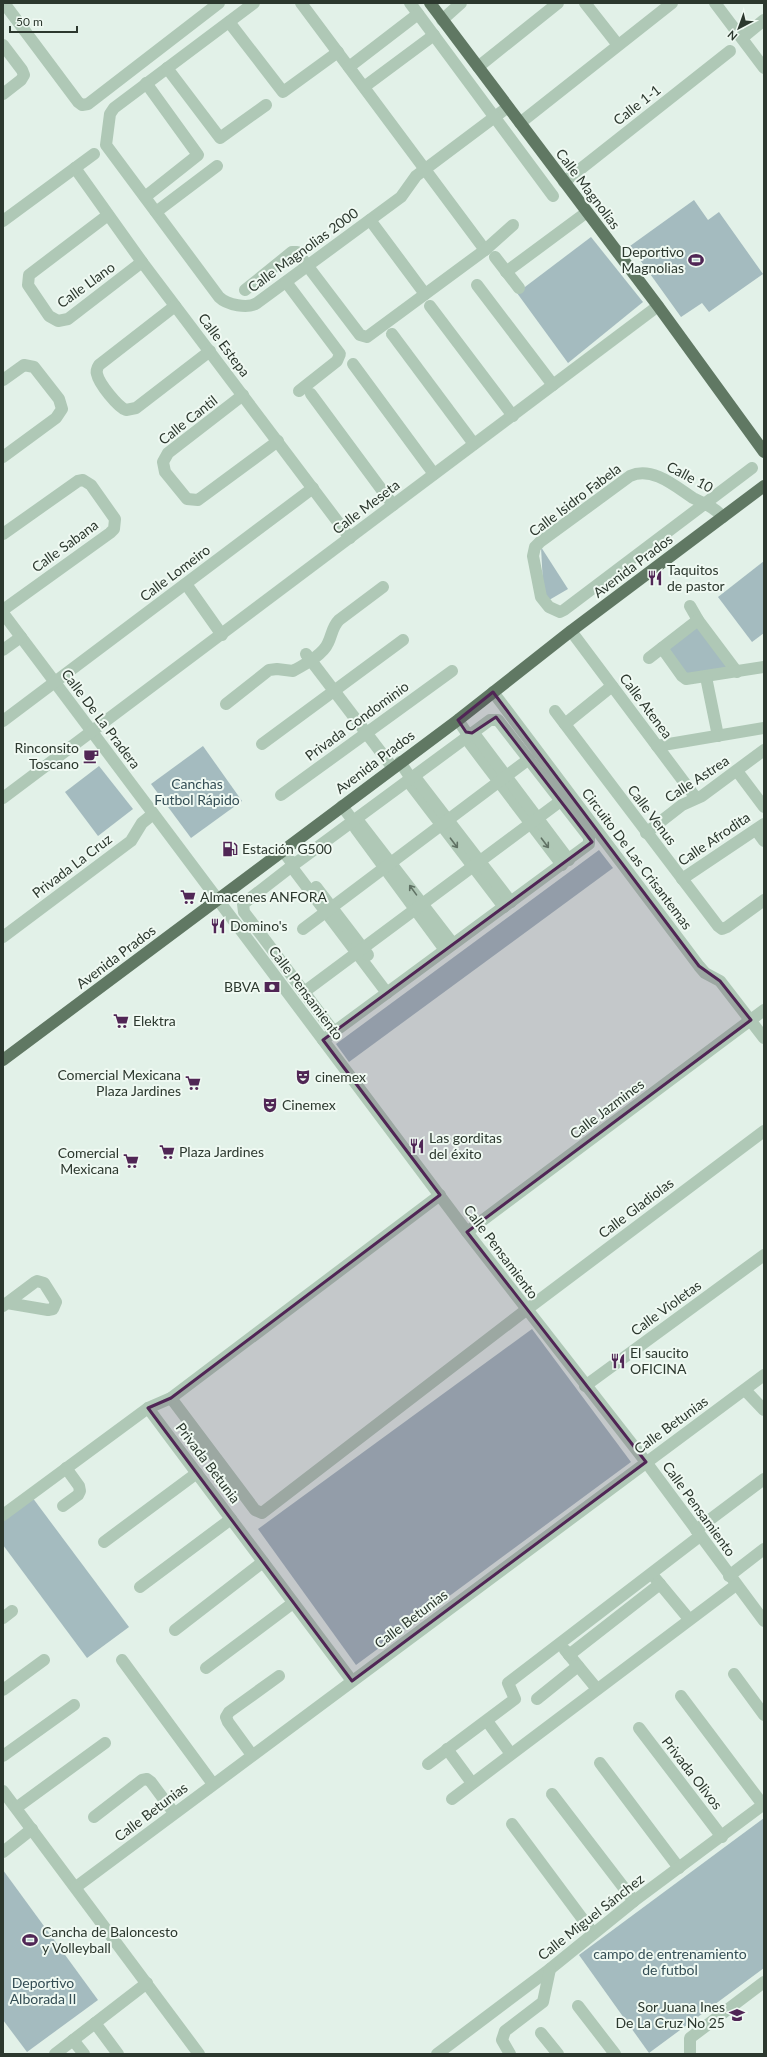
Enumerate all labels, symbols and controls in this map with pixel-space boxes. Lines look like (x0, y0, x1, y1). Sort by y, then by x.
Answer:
scale bar (10, 8, 77, 34)
north arrow (719, 8, 759, 48)
text: 50 m (16, 14, 43, 29)
text: N (725, 28, 740, 44)
street label: Calle 1-1 (610, 81, 664, 128)
street label: Calle Magnolias (553, 145, 624, 232)
street label: Calle Magnolias 2000 (244, 204, 361, 295)
place label: Deportivo Magnolias (622, 243, 684, 276)
sports icon: Deportivo Magnolias (687, 251, 705, 269)
street label: Calle Llano (54, 258, 118, 311)
street label: Calle Estepa (195, 310, 254, 380)
street label: Calle Cantil (155, 391, 220, 448)
street label: Calle 10 (664, 457, 716, 496)
street label: Calle Isidro Fabela (525, 460, 624, 540)
street label: Calle Meseta (329, 476, 403, 537)
street label: Calle Sabana (28, 516, 101, 575)
street label: Avenida Prados (590, 530, 676, 601)
street label: Calle Lomeiro (136, 541, 213, 605)
place label: Taquitos de pastor (667, 561, 725, 594)
restaurant icon: Taquitos de pastor (646, 569, 664, 587)
street label: Calle De La Pradera (58, 665, 144, 772)
street label: Calle Atenea (616, 670, 676, 742)
street label: Privada Condominio (302, 677, 412, 764)
street label: Avenida Prados (332, 726, 418, 797)
place label: Rinconsito Toscano (15, 739, 79, 772)
cafe icon: Rinconsito Toscano (82, 747, 100, 765)
street label: Calle Astrea (661, 752, 732, 806)
park label: Canchas Futbol Rápido (154, 775, 240, 808)
street label: Calle Venus (624, 781, 681, 848)
street label: Circuito De Las Crisantemas (579, 785, 696, 933)
street label: Calle Afrodita (674, 808, 753, 869)
street label: Privada La Cruz (28, 830, 115, 901)
one-way arrow (541, 837, 549, 848)
one-way arrow (450, 838, 458, 849)
fuel station icon: Estación G500 (221, 840, 239, 858)
place label: Estación G500 (242, 840, 332, 857)
one-way arrow (409, 885, 417, 896)
supermarket icon: Almacenes ANFORA (179, 888, 197, 906)
place label: Almacenes ANFORA (200, 888, 328, 905)
restaurant icon: Domino's (209, 917, 227, 935)
place label: Domino's (230, 917, 288, 934)
street label: Avenida Prados (73, 921, 159, 992)
street label: Calle Pensamiento (266, 942, 347, 1043)
place label: BBVA (224, 978, 261, 995)
bank icon: BBVA (263, 978, 281, 996)
supermarket icon: Elektra (112, 1012, 130, 1030)
place label: Elektra (133, 1012, 176, 1029)
place label: Comercial Mexicana Plaza Jardines (57, 1066, 181, 1099)
theatre icon: cinemex (294, 1068, 312, 1086)
place label: cinemex (315, 1068, 366, 1085)
supermarket icon: Comercial Mexicana Plaza Jardines (184, 1074, 202, 1092)
street label: Calle Jazmines (566, 1075, 647, 1142)
theatre icon: Cinemex (261, 1096, 279, 1114)
place label: Cinemex (282, 1096, 336, 1113)
place label: Las gorditas del éxito (429, 1129, 502, 1162)
restaurant icon: Las gorditas del éxito (408, 1137, 426, 1155)
supermarket icon: Plaza Jardines (158, 1143, 176, 1161)
place label: Plaza Jardines (179, 1143, 264, 1160)
place label: Comercial Mexicana (58, 1144, 119, 1177)
supermarket icon: Comercial Mexicana (122, 1152, 140, 1170)
street label: Calle Gladiolas (595, 1174, 677, 1241)
street label: Calle Pensamiento (461, 1201, 542, 1302)
street label: Calle Violetas (627, 1276, 704, 1339)
place label: El saucito OFICINA (630, 1344, 689, 1377)
restaurant icon: El saucito OFICINA (609, 1352, 627, 1370)
street label: Calle Betunias (630, 1392, 711, 1457)
street label: Privada Betunia (173, 1419, 244, 1506)
street label: Calle Pensamiento (659, 1458, 740, 1559)
street label: Calle Betunias (371, 1586, 451, 1652)
street label: Privada Olivos (659, 1733, 726, 1813)
street label: Calle Betunias (111, 1779, 191, 1845)
street label: Calle Miguel Sánchez (534, 1870, 647, 1963)
place label: Cancha de Baloncesto y Volleyball (42, 1923, 178, 1956)
sports icon: Cancha de Baloncesto y Volleyball (21, 1931, 39, 1949)
park label: campo de entrenamiento de futbol (593, 1945, 747, 1978)
park label: Deportivo Alborada II (10, 1974, 76, 2007)
place label: Sor Juana Ines De La Cruz No 25 (615, 1998, 725, 2031)
school or university icon: Sor Juana Ines De La Cruz No 25 (728, 2006, 746, 2024)

